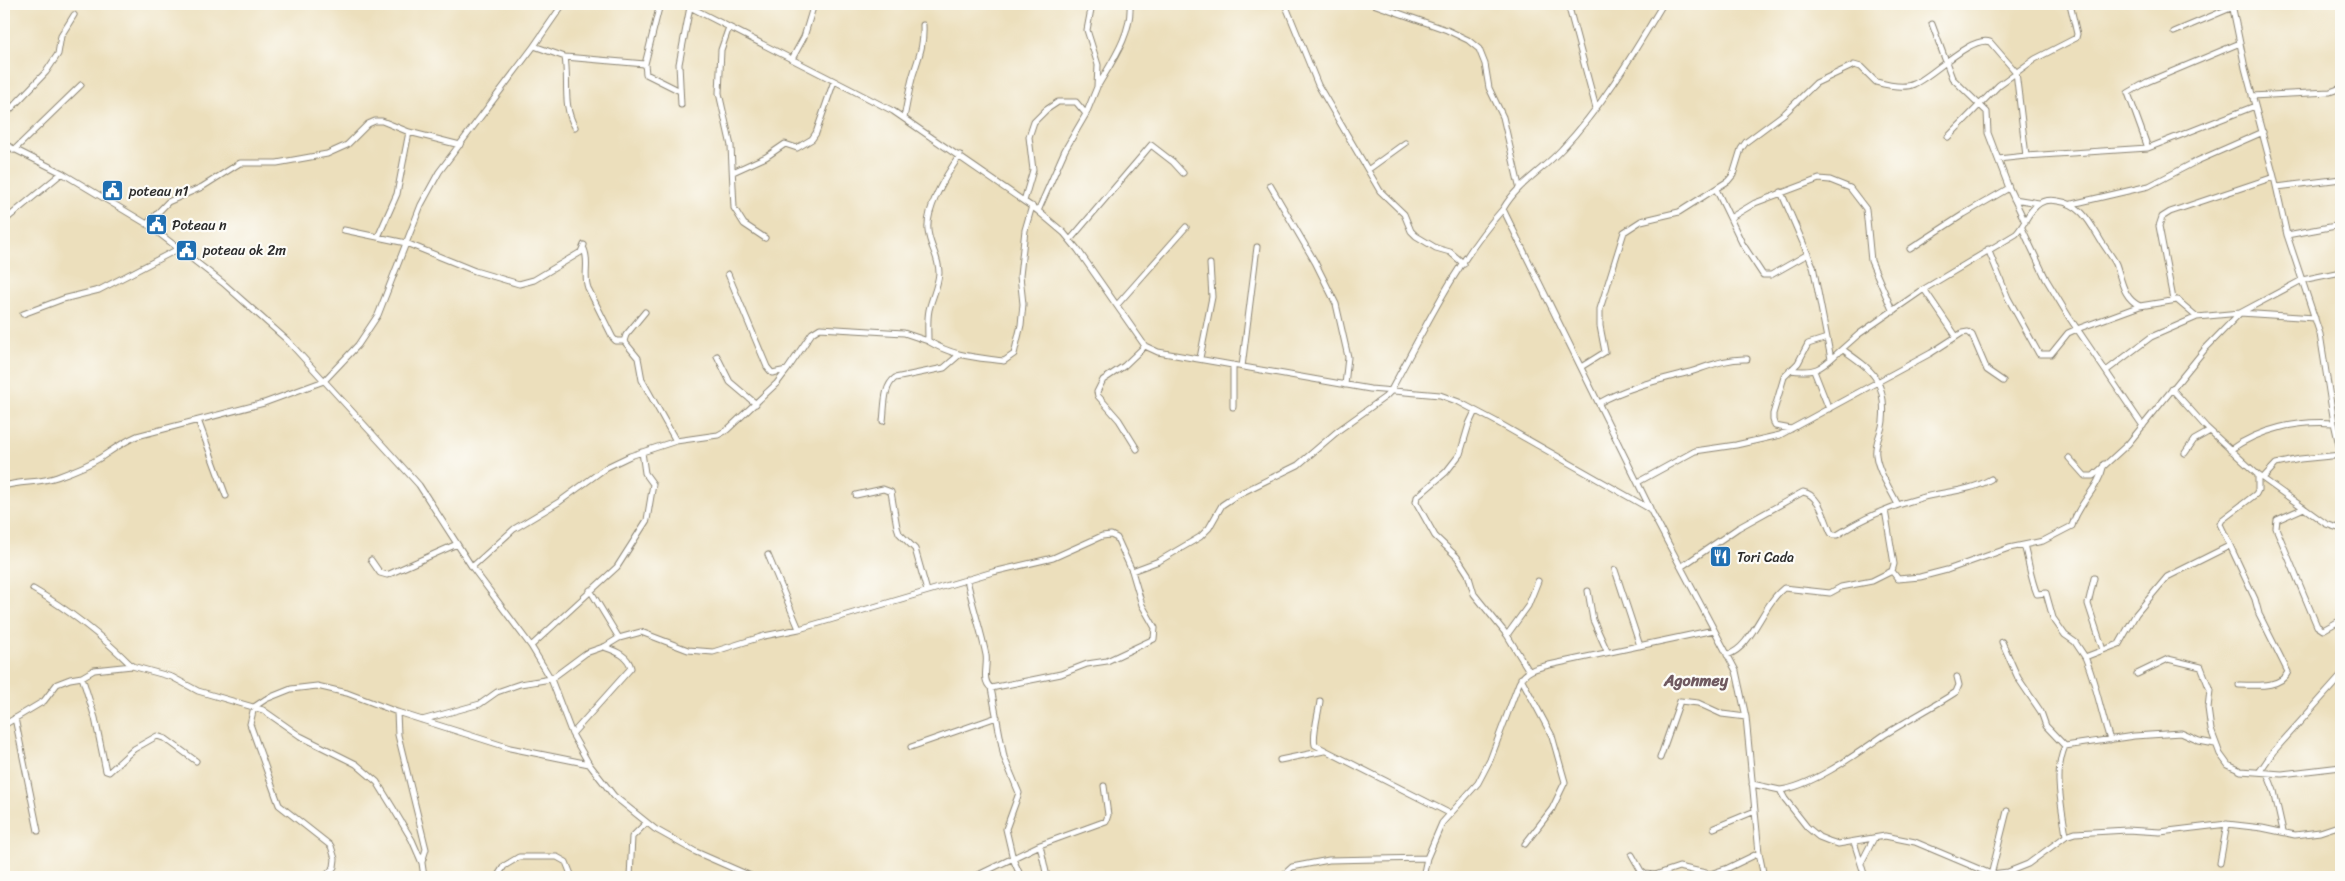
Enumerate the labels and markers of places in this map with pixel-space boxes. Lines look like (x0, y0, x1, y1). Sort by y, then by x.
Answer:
public building icon: poteau n1 (101, 179, 125, 203)
place label: poteau n1 (128, 179, 189, 204)
public building icon: Poteau n (144, 213, 168, 237)
place label: Poteau n (172, 213, 227, 238)
public building icon: poteau ok 2m (175, 238, 199, 262)
place label: poteau ok 2m (202, 238, 286, 263)
restaurant icon: Tori Cada (1709, 545, 1733, 569)
place label: Tori Cada (1737, 545, 1794, 570)

